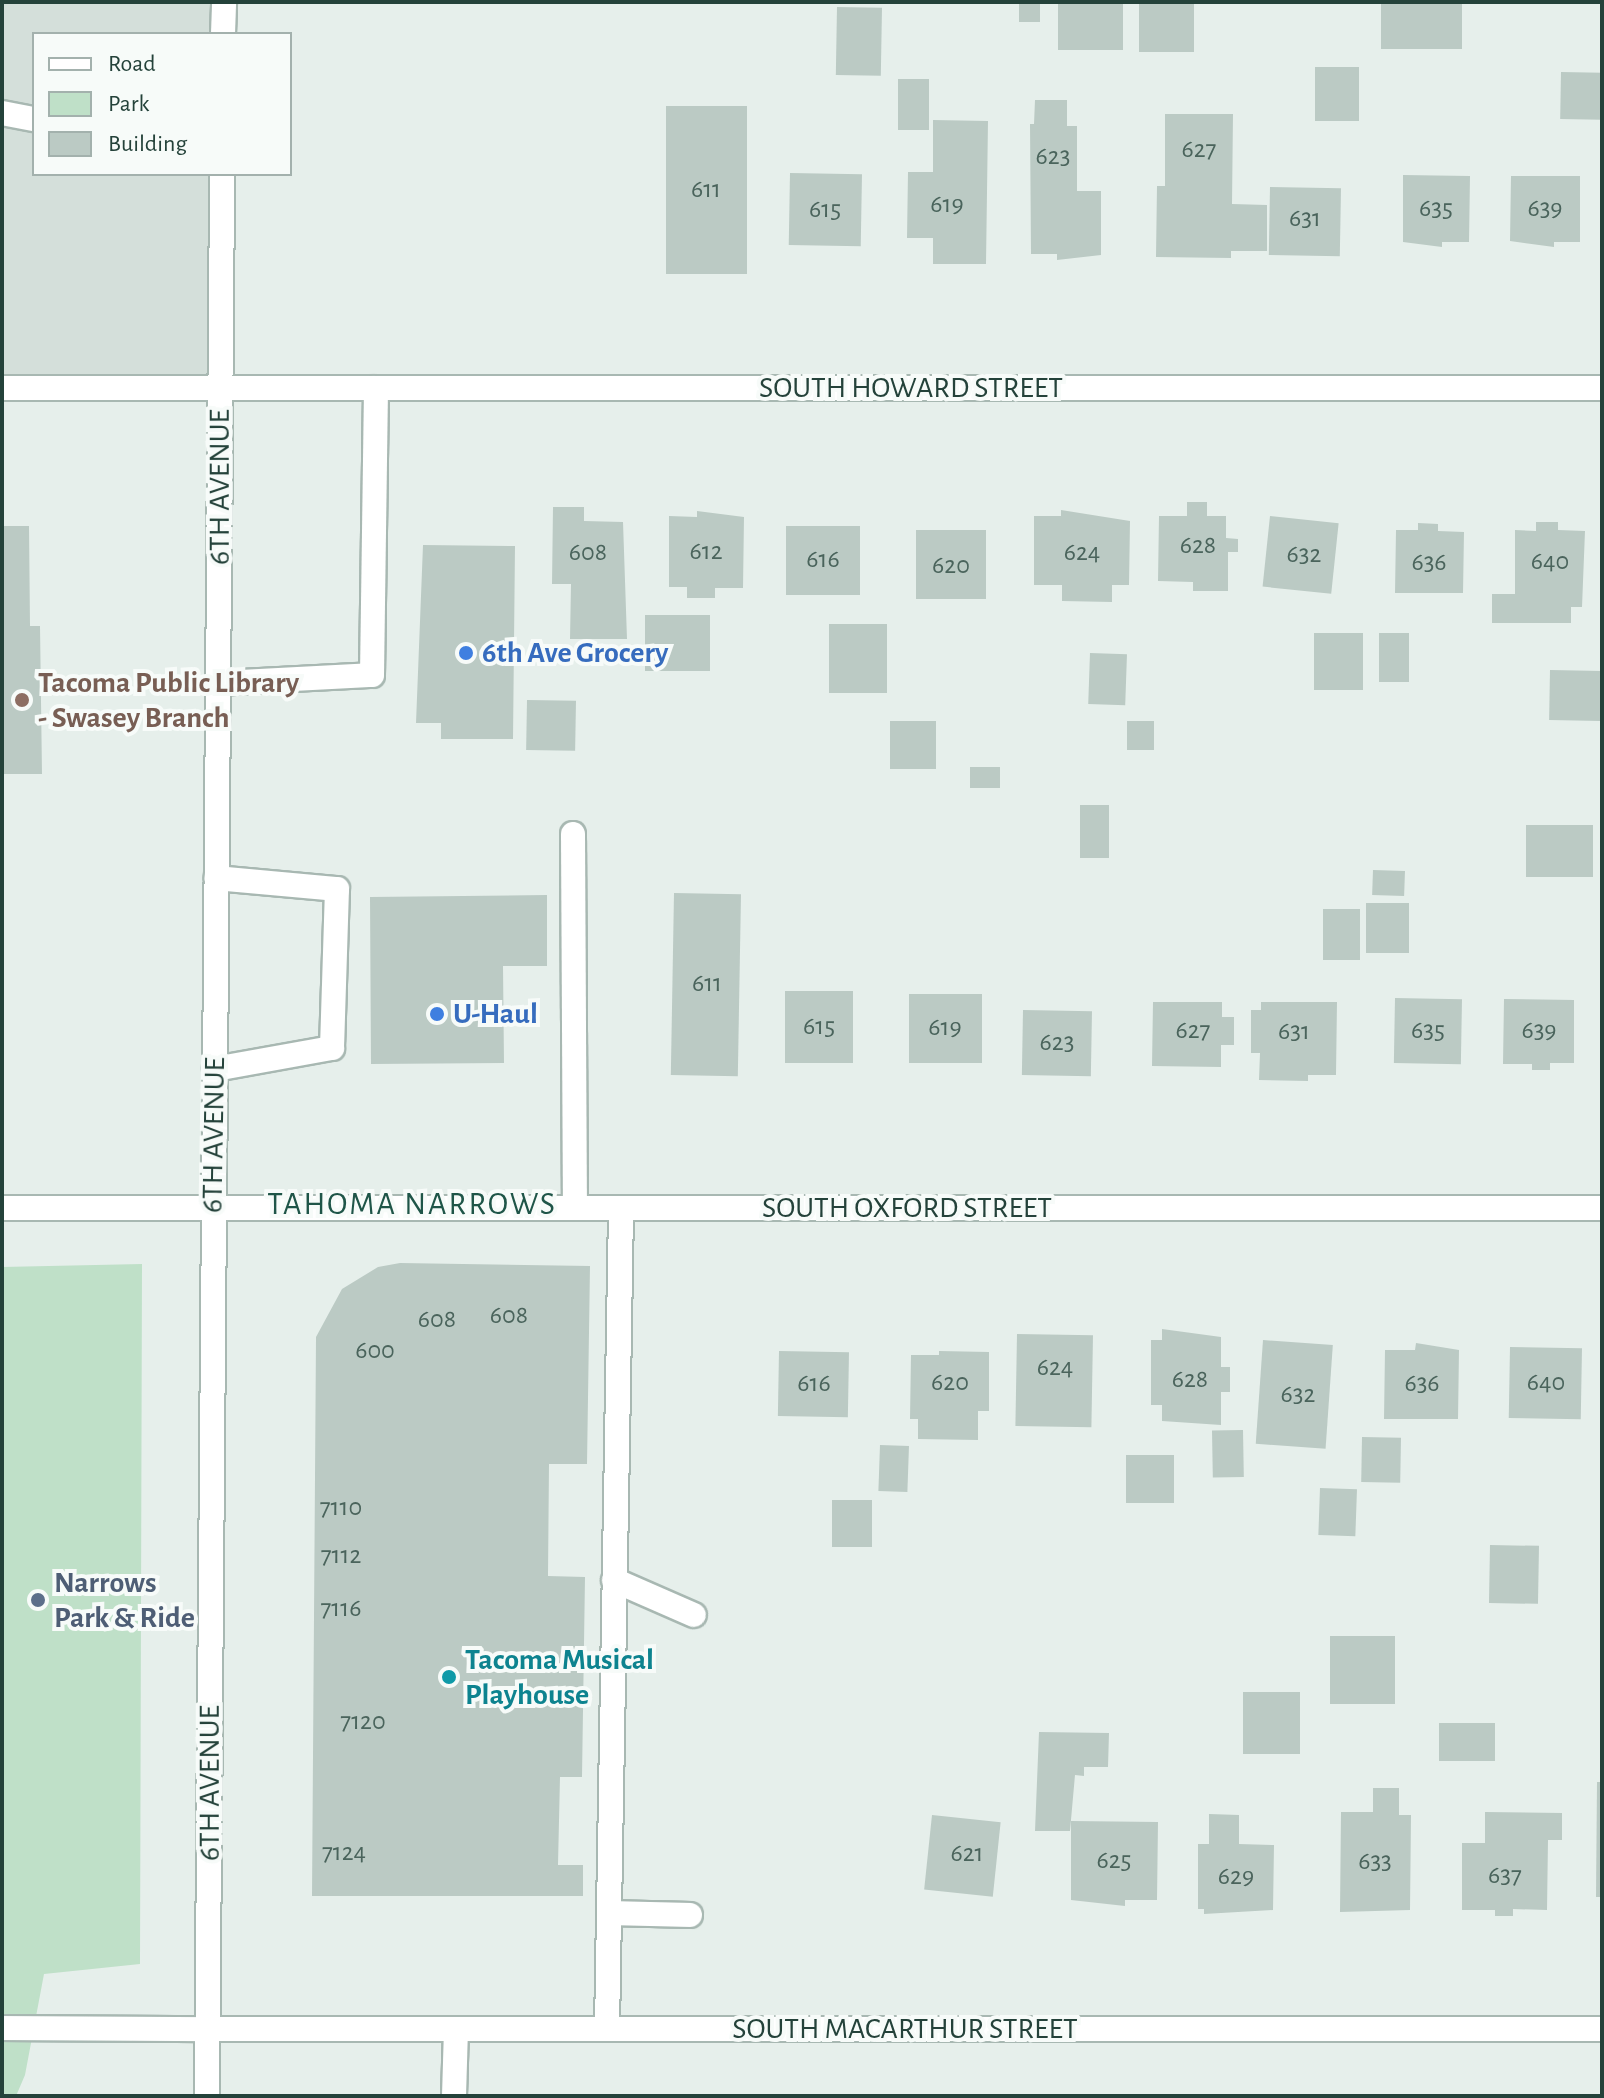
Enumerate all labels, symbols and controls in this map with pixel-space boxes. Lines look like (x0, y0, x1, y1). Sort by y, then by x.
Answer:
legend (32, 32, 292, 176)
text: Road (108, 52, 156, 76)
text: Park (108, 92, 149, 116)
text: Building (108, 132, 187, 156)
house number: 627 (1182, 134, 1216, 166)
house number: 623 (1036, 141, 1070, 173)
house number: 611 (691, 174, 721, 206)
house number: 619 (930, 189, 964, 221)
house number: 635 (1419, 193, 1453, 225)
house number: 639 (1527, 193, 1563, 225)
house number: 615 (809, 194, 841, 226)
house number: 631 (1289, 203, 1321, 235)
street label: SOUTH HOWARD STREET (759, 370, 1063, 406)
street label: 6TH AVENUE (202, 409, 238, 565)
house number: 628 (1180, 530, 1216, 562)
house number: 612 (690, 536, 722, 568)
house number: 608 (569, 537, 607, 569)
house number: 624 (1064, 537, 1100, 569)
house number: 632 (1287, 539, 1321, 571)
house number: 616 (806, 544, 840, 576)
house number: 640 (1531, 546, 1569, 578)
house number: 636 (1411, 547, 1447, 579)
house number: 620 (932, 550, 970, 582)
place label: 6th Ave Grocery (482, 635, 668, 671)
marker: 6th Ave Grocery (457, 644, 475, 662)
place label: Tacoma Public Library - Swasey Branch (38, 665, 299, 736)
marker: Tacoma Public Library - Swasey Branch (13, 691, 31, 709)
house number: 611 (692, 968, 722, 1000)
place label: U-Haul (453, 996, 538, 1032)
marker: U-Haul (428, 1005, 446, 1023)
house number: 615 (803, 1011, 835, 1043)
house number: 619 (928, 1012, 962, 1044)
house number: 627 (1176, 1015, 1210, 1047)
house number: 635 (1411, 1015, 1445, 1047)
house number: 639 (1521, 1015, 1557, 1047)
house number: 631 (1278, 1016, 1310, 1048)
house number: 623 (1040, 1027, 1074, 1059)
street label: 6TH AVENUE (195, 1057, 233, 1213)
district label: TAHOMA NARROWS (267, 1185, 557, 1223)
street label: SOUTH OXFORD STREET (762, 1190, 1052, 1226)
house number: 608 (490, 1300, 528, 1332)
house number: 608 (418, 1304, 456, 1336)
house number: 600 (355, 1335, 395, 1367)
house number: 624 (1037, 1352, 1073, 1384)
house number: 628 (1172, 1364, 1208, 1396)
house number: 620 (931, 1367, 969, 1399)
house number: 640 (1527, 1367, 1565, 1399)
house number: 616 (797, 1368, 831, 1400)
house number: 636 (1404, 1368, 1440, 1400)
house number: 632 (1281, 1379, 1315, 1411)
house number: 7110 (320, 1492, 362, 1524)
house number: 7112 (321, 1540, 361, 1572)
place label: Narrows Park & Ride (54, 1565, 195, 1636)
marker: Narrows Park & Ride (29, 1591, 47, 1609)
house number: 7116 (321, 1593, 361, 1625)
place label: Tacoma Musical Playhouse (465, 1642, 654, 1712)
marker: Tacoma Musical Playhouse (440, 1668, 458, 1686)
street label: 6TH AVENUE (192, 1705, 228, 1861)
house number: 7120 (340, 1706, 386, 1738)
house number: 7124 (322, 1837, 366, 1869)
house number: 621 (951, 1838, 983, 1870)
house number: 625 (1097, 1845, 1131, 1877)
house number: 633 (1358, 1846, 1392, 1878)
house number: 637 (1488, 1860, 1522, 1892)
house number: 629 (1218, 1861, 1254, 1893)
street label: SOUTH MACARTHUR STREET (732, 2011, 1078, 2047)

